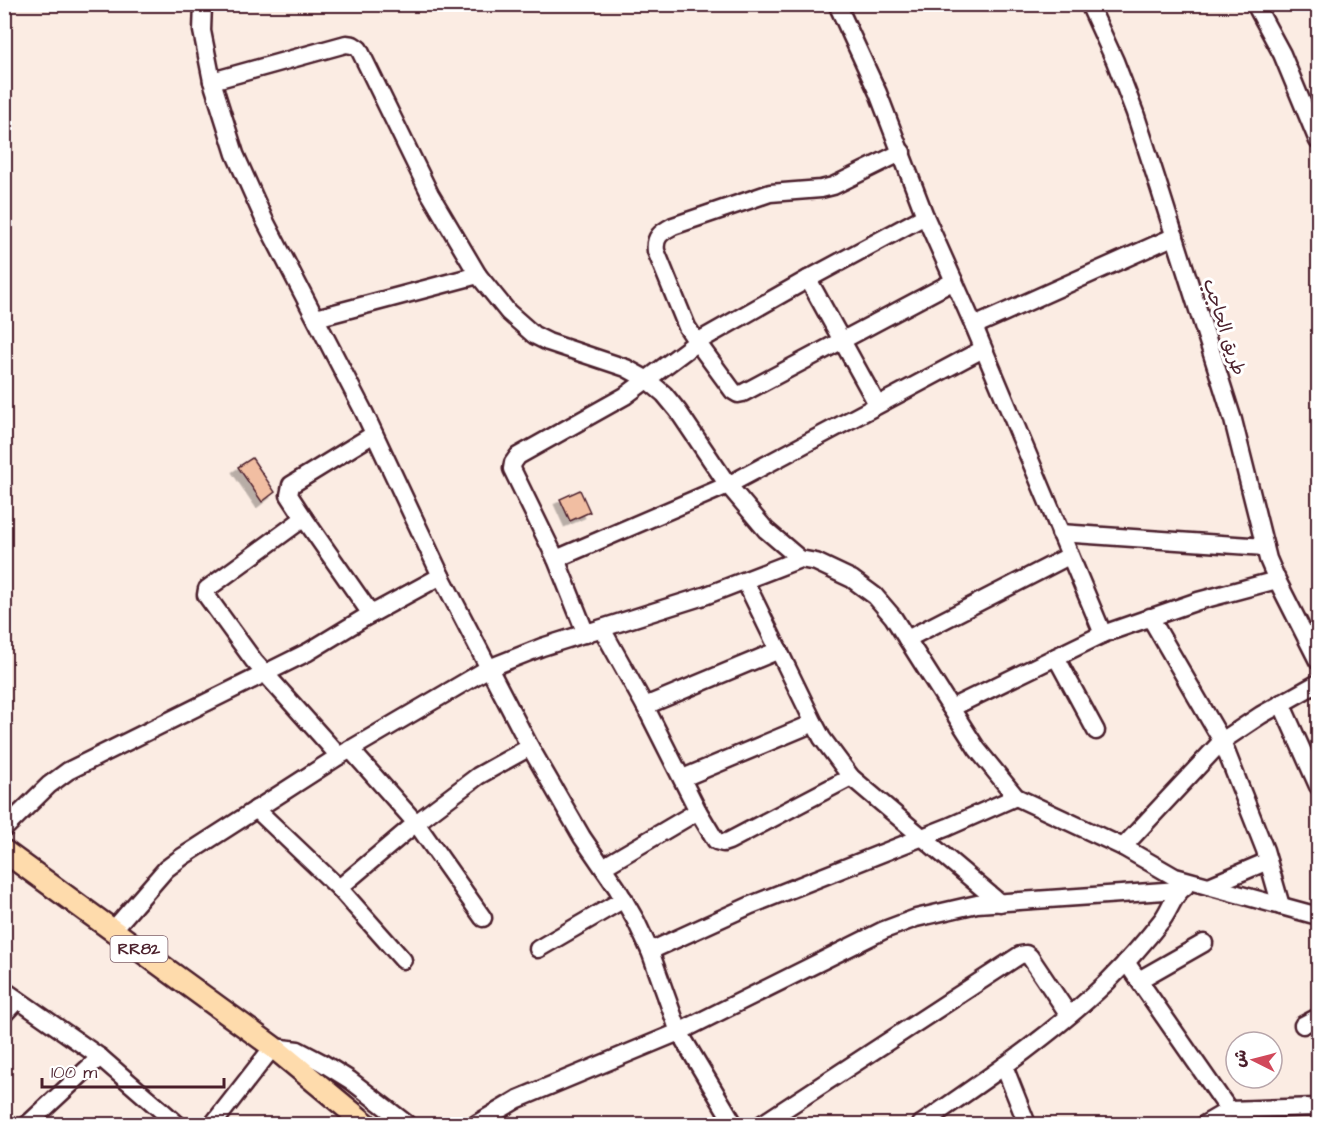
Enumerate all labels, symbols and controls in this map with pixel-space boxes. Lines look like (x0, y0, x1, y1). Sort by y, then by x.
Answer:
street label: طريق الحاجب (1197, 275, 1251, 379)
road number: RR82 (110, 936, 168, 962)
north arrow (1224, 1030, 1284, 1090)
text: ش (1228, 1049, 1252, 1068)
scale bar (42, 1051, 224, 1089)
text: 100 m (51, 1060, 97, 1085)

